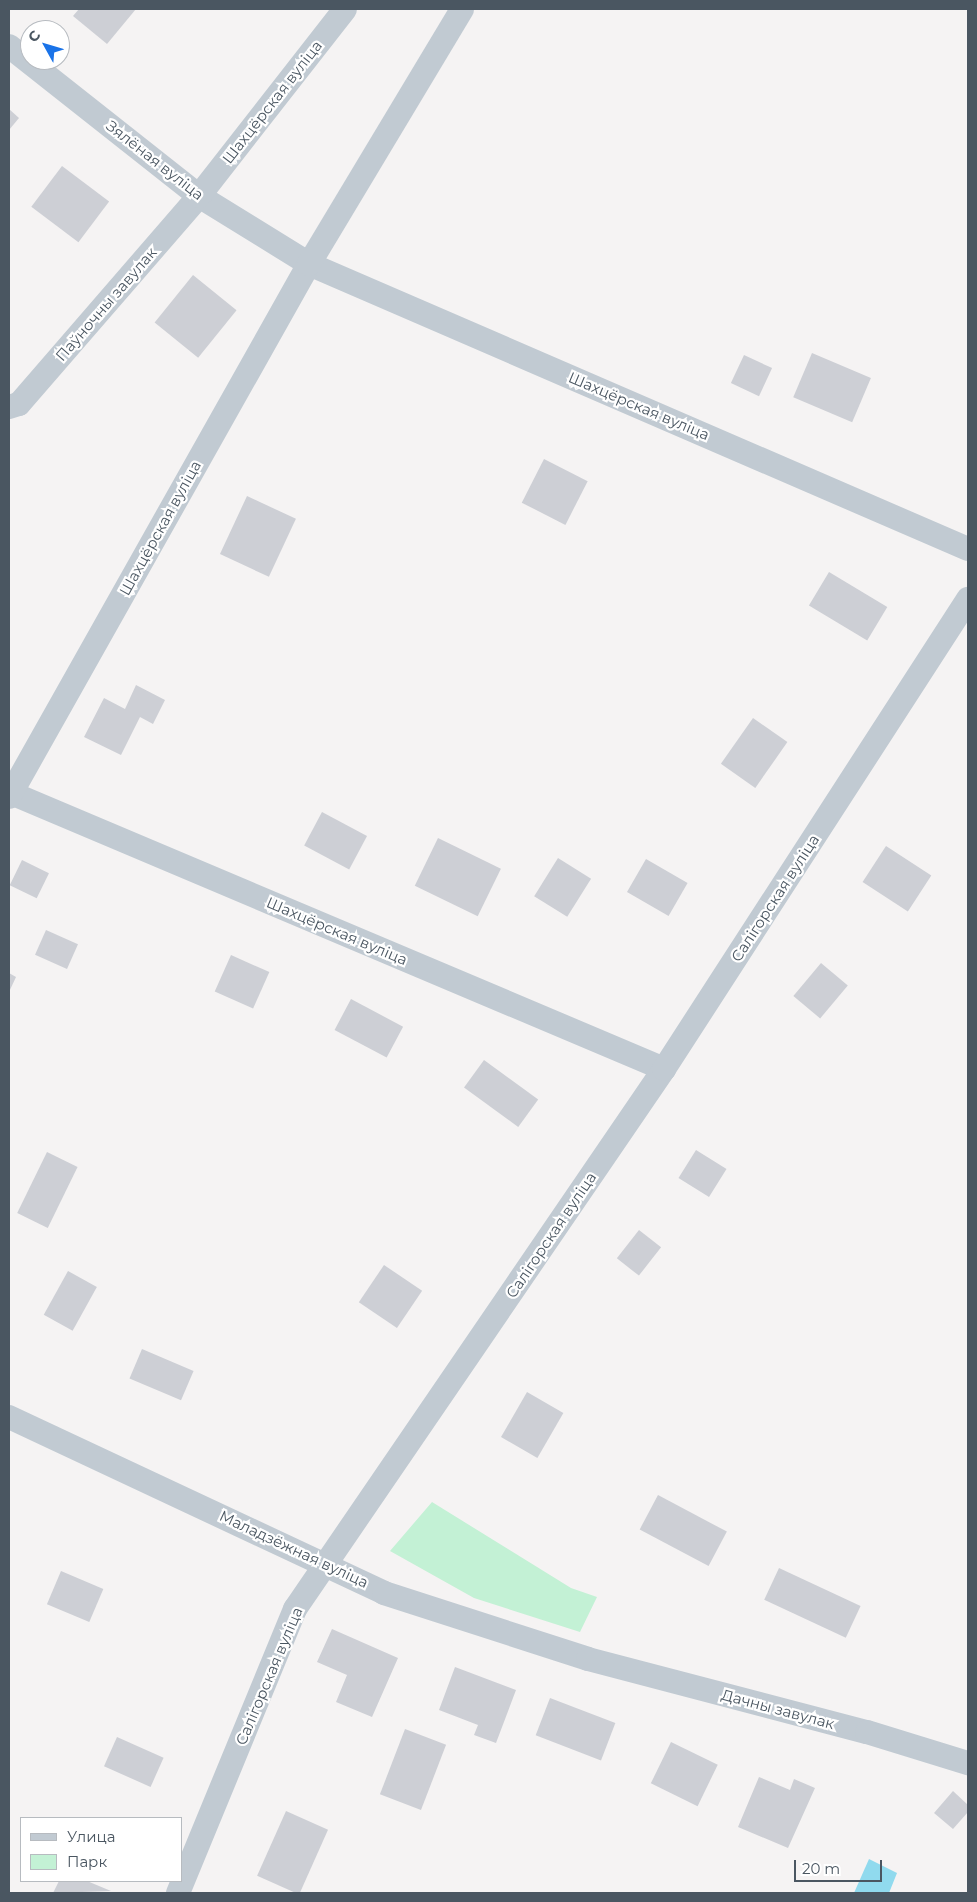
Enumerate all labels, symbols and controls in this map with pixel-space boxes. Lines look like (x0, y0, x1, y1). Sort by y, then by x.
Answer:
north arrow (20, 20, 70, 70)
text: С (24, 27, 44, 46)
street label: Шахцёрская вуліца (218, 37, 326, 167)
street label: Зялёная вуліца (103, 116, 207, 204)
street label: Паўночны завулак (52, 243, 160, 365)
street label: Шахцёрская вуліца (566, 368, 712, 444)
street label: Шахцёрская вуліца (115, 457, 205, 599)
street label: Салігорская вуліца (727, 831, 823, 965)
street label: Шахцёрская вуліца (264, 893, 410, 969)
street label: Салігорская вуліца (502, 1169, 600, 1301)
street label: Маладзёжная вуліца (217, 1507, 371, 1591)
street label: Салігорская вуліца (232, 1604, 306, 1748)
street label: Дачны завулак (719, 1685, 837, 1733)
legend (20, 1817, 182, 1882)
text: Улица (67, 1827, 115, 1846)
scale bar (797, 1850, 884, 1882)
text: Парк (67, 1852, 107, 1871)
text: 20 m (802, 1859, 840, 1878)

